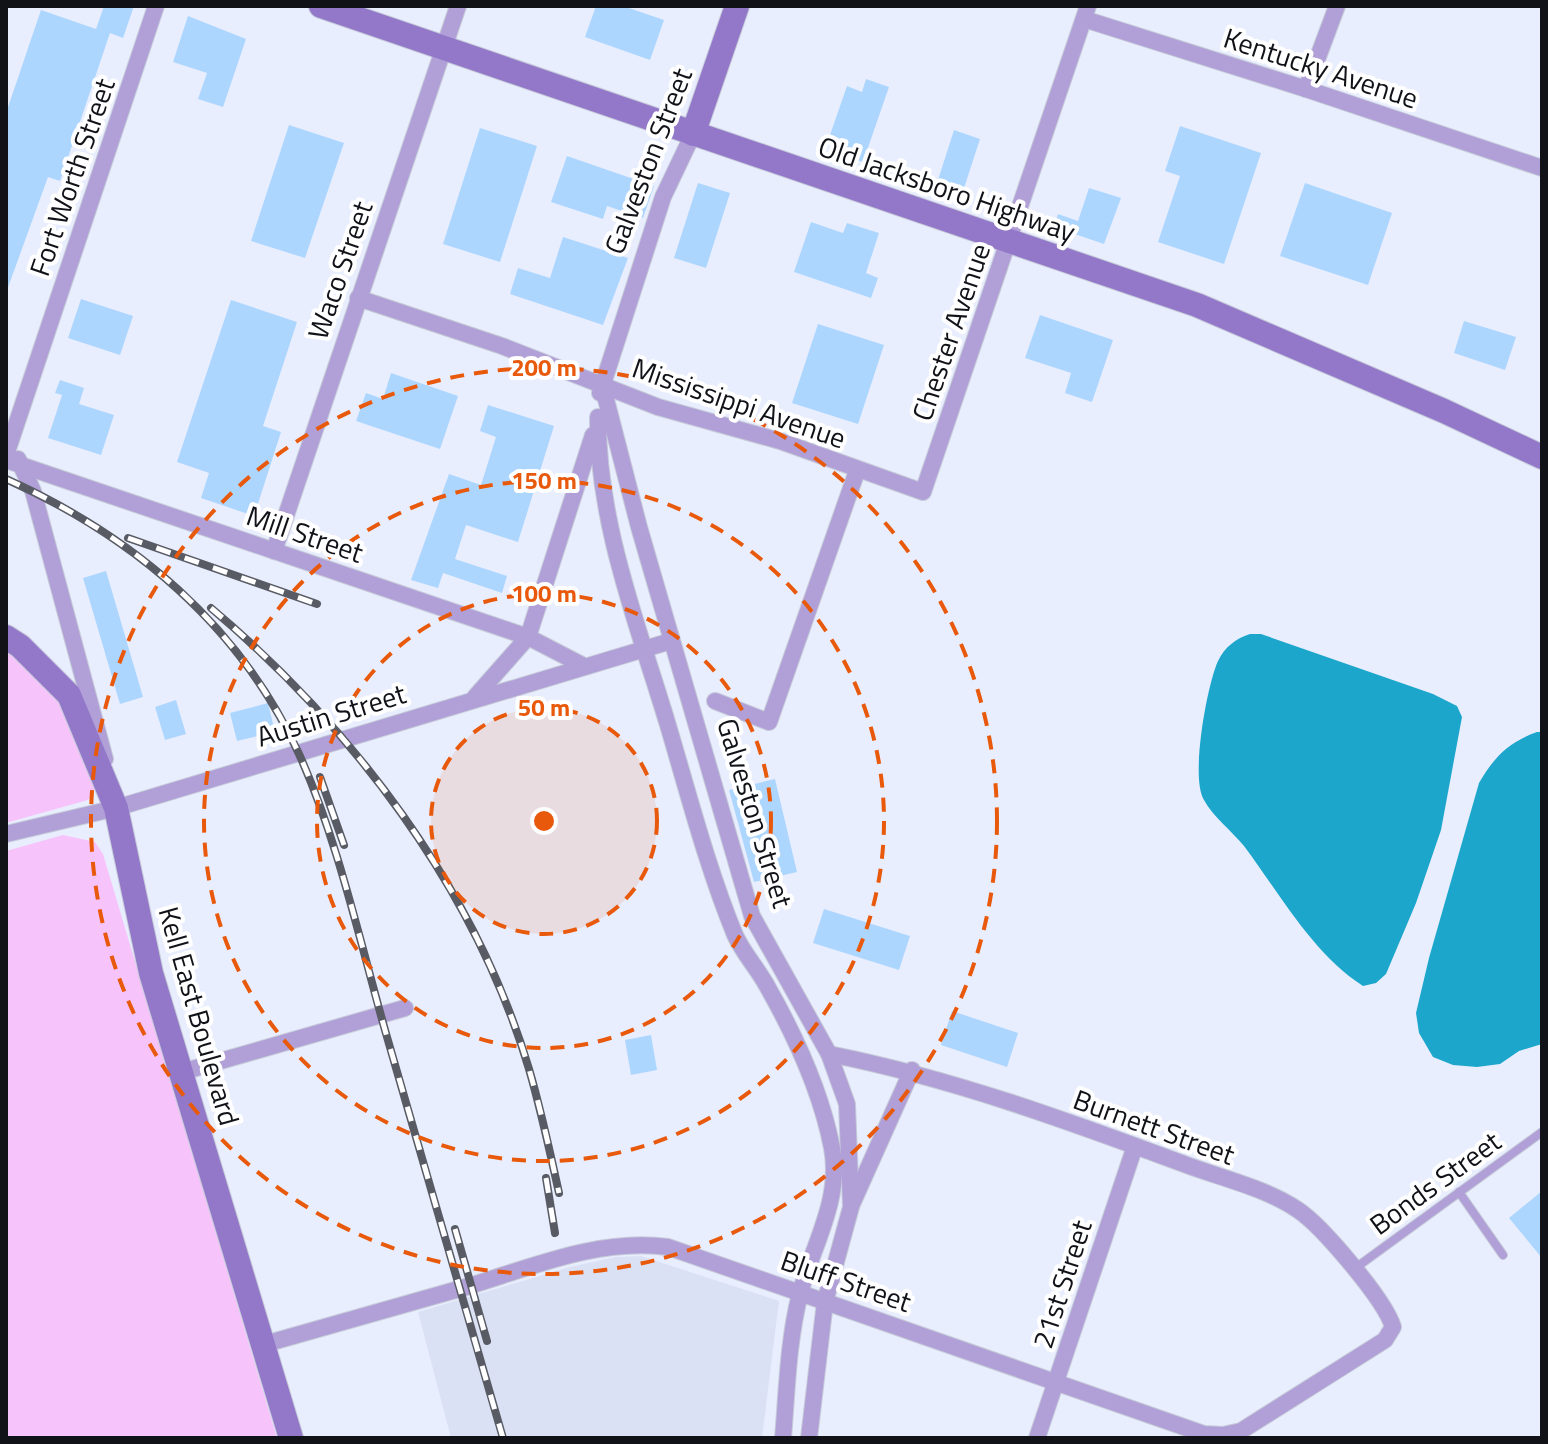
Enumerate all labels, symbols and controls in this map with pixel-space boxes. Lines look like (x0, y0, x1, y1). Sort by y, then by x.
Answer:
street label: Kentucky Avenue (1218, 16, 1424, 119)
street label: Galveston Street (592, 61, 703, 260)
street label: Fort Worth Street (18, 72, 126, 282)
street label: Old Jacksboro Highway (813, 124, 1082, 253)
street label: Waco Street (296, 195, 383, 345)
street label: Chester Avenue (900, 237, 1001, 426)
street label: Mississippi Avenue (627, 346, 852, 459)
text: 200 m (511, 349, 577, 385)
text: 150 m (511, 462, 577, 498)
street label: Mill Street (241, 494, 369, 574)
text: 100 m (511, 575, 577, 611)
street label: Austin Street (251, 671, 411, 758)
text: 50 m (518, 689, 570, 725)
street label: Galveston Street (706, 713, 805, 913)
centre of rings (530, 807, 558, 835)
street label: Kell East Boulevard (148, 901, 251, 1130)
street label: Burnett Street (1067, 1077, 1241, 1176)
street label: Bonds Street (1360, 1120, 1509, 1245)
street label: 21st Street (1021, 1214, 1103, 1354)
street label: Bluff Street (775, 1238, 917, 1323)

